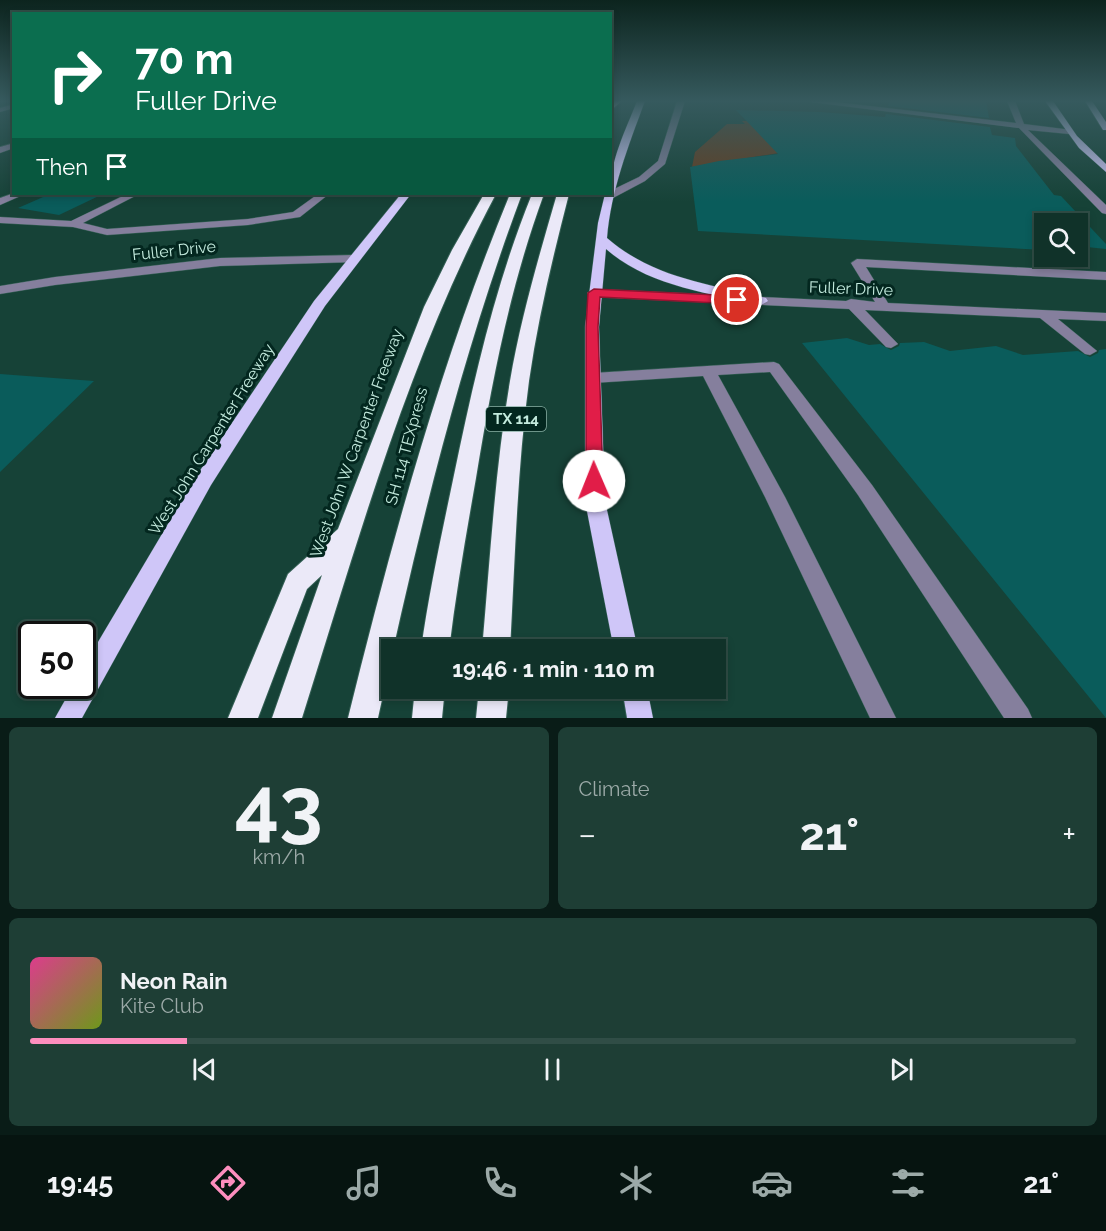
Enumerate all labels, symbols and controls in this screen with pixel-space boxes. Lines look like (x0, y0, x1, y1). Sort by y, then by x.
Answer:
text: 70 m (135, 35, 234, 84)
icon: right (36, 36, 114, 114)
text: Fuller Drive (135, 85, 277, 116)
icon: arrive (100, 150, 133, 183)
text: Then (36, 154, 88, 180)
map controls (1034, 213, 1088, 267)
button: search (1034, 213, 1088, 267)
street label: Fuller Drive (131, 237, 217, 264)
pin (711, 274, 762, 325)
street label: Fuller Drive (809, 278, 893, 299)
icon: arrive (720, 283, 753, 316)
street label: West John W Carpenter Freeway (306, 326, 407, 560)
street label: West John Carpenter Freeway (145, 340, 278, 538)
street label: SH 114 TEXpress (382, 385, 431, 507)
road number: TX 114 (486, 407, 546, 431)
position arrow (562, 449, 626, 513)
speed limit sign: 50 (18, 621, 96, 699)
text: 19:46 · 1 min · 110 m (452, 656, 655, 682)
text: 43 (235, 760, 323, 851)
text: Climate (579, 777, 650, 801)
text: 21° (800, 808, 859, 861)
text: − (579, 815, 596, 854)
text: + (1062, 815, 1076, 854)
text: km/h (252, 845, 305, 869)
text: Neon Rain (120, 968, 228, 994)
text: Kite Club (120, 994, 204, 1018)
icon: previous (188, 1053, 221, 1086)
icon: pause (536, 1053, 569, 1086)
icon: next (885, 1053, 918, 1086)
icon: directions (207, 1162, 249, 1204)
icon: music (343, 1162, 385, 1204)
icon: phone (479, 1162, 521, 1204)
icon: climate (615, 1162, 657, 1204)
icon: car (751, 1162, 793, 1204)
icon: filters (887, 1162, 929, 1204)
text: 19:45 (47, 1168, 113, 1199)
text: 21° (1023, 1168, 1059, 1199)

